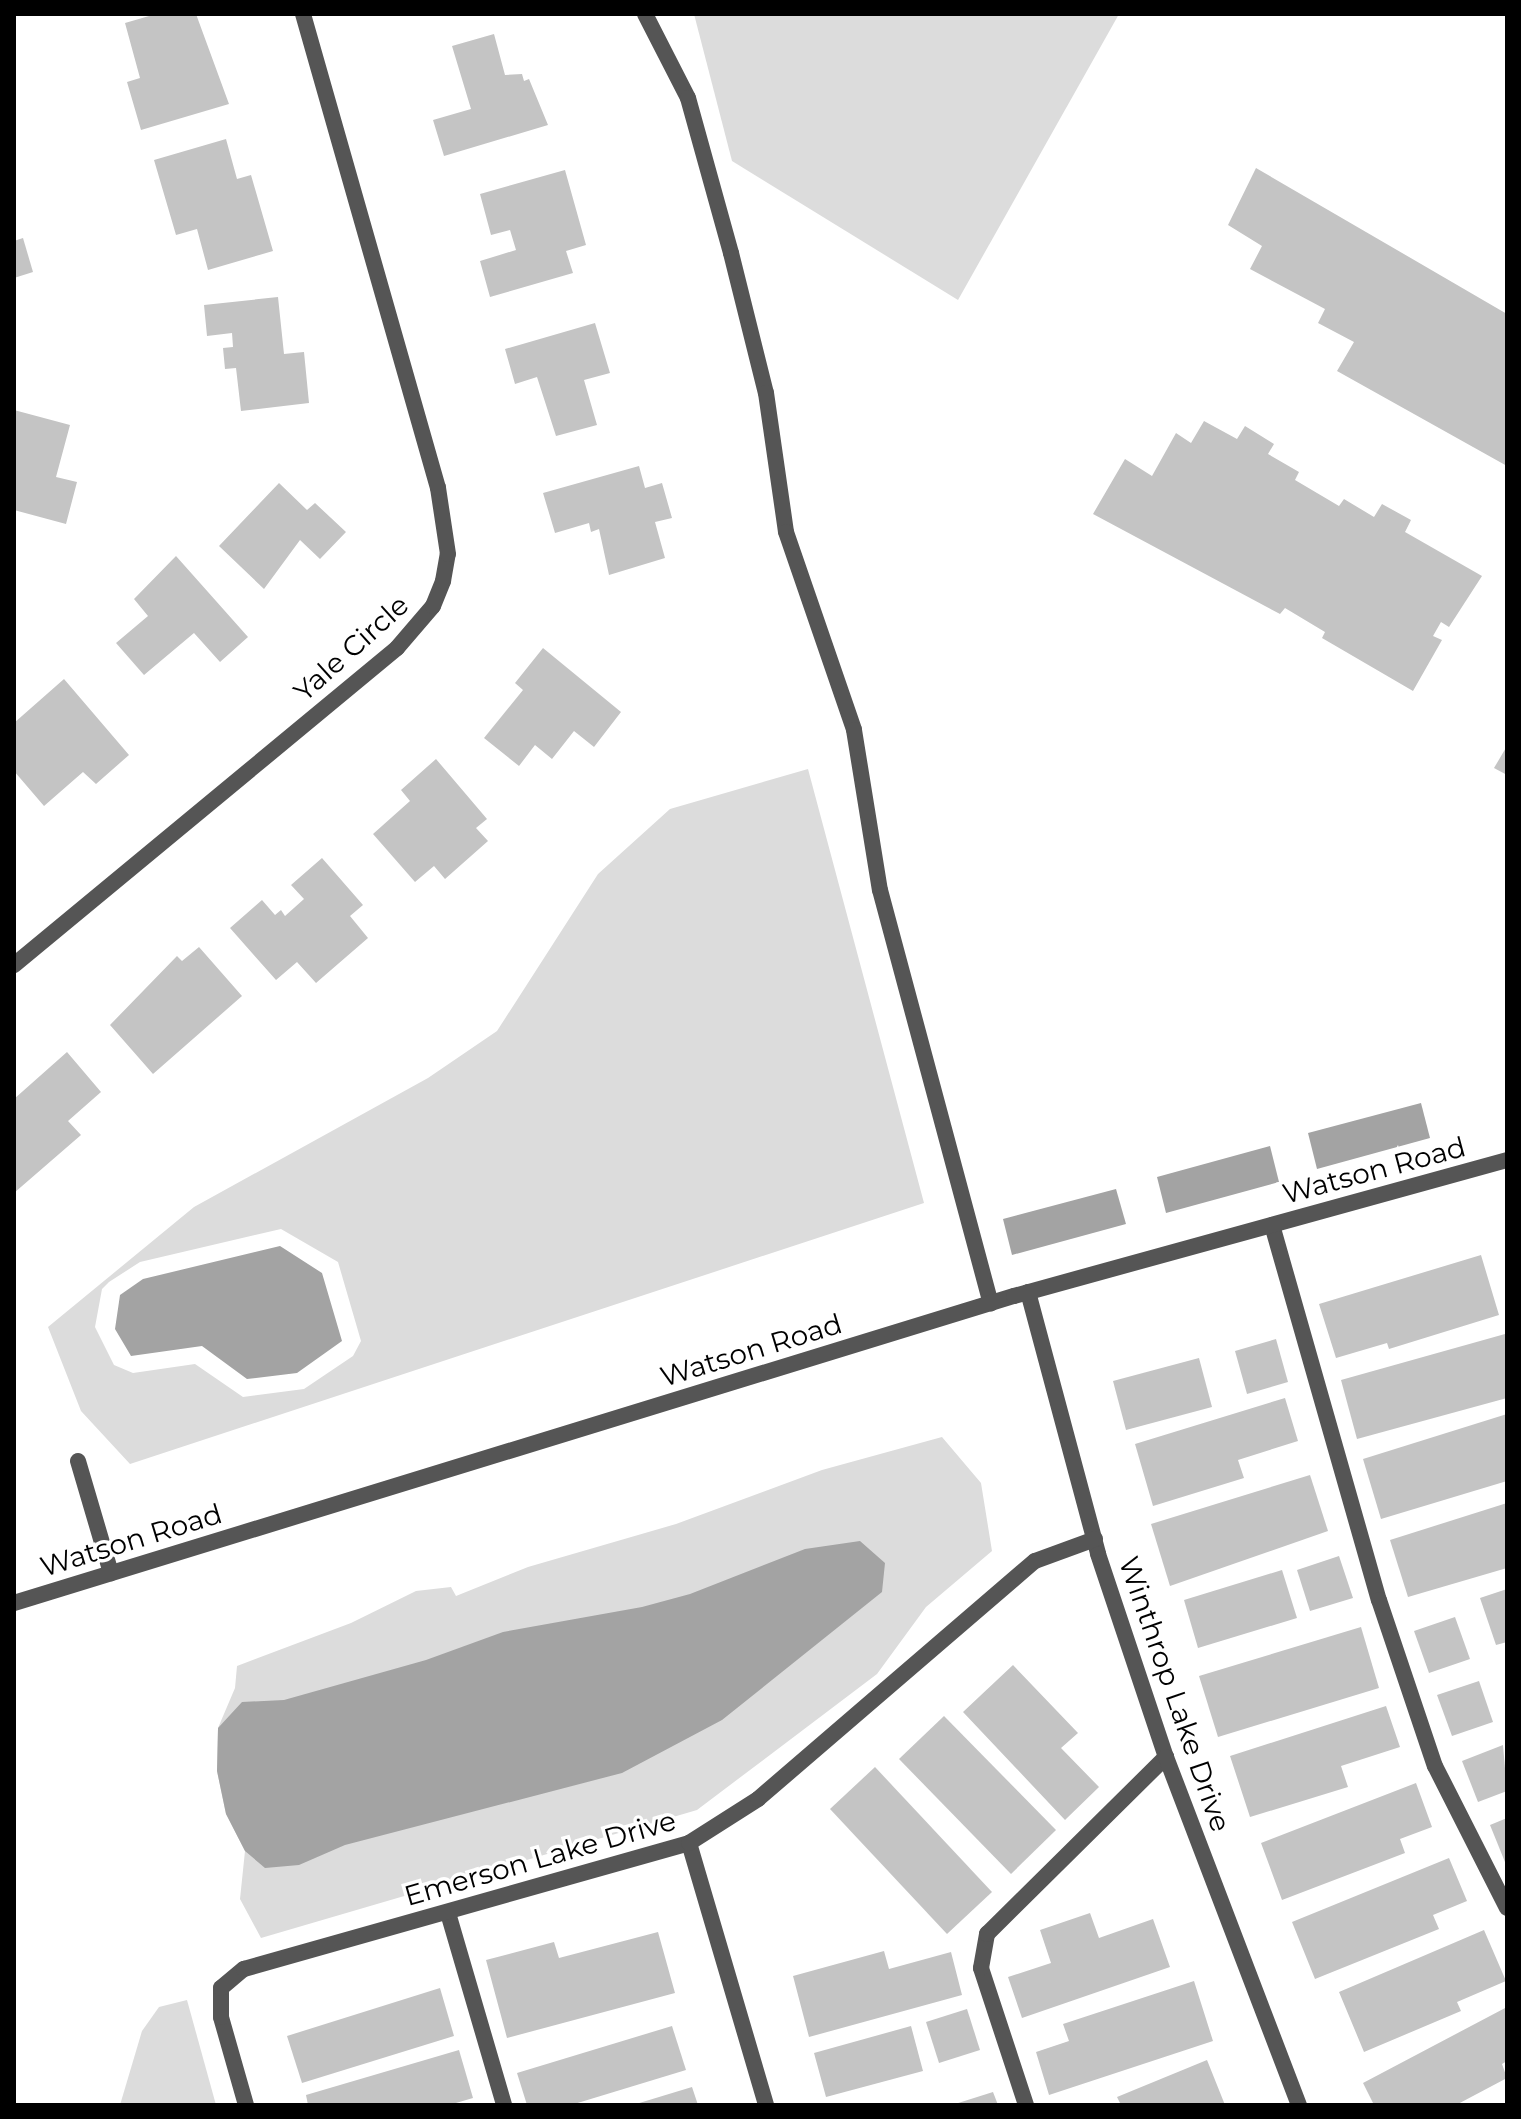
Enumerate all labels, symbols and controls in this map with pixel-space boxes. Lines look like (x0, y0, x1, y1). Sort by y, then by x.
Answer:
street label: Yale Circle (287, 588, 415, 708)
street label: Watson Road (1279, 1129, 1469, 1211)
street label: Watson Road (656, 1306, 846, 1394)
street label: Watson Road (36, 1496, 226, 1584)
street label: Winthrop Lake Drive (1112, 1552, 1238, 1836)
street label: Emerson Lake Drive (400, 1803, 680, 1913)

